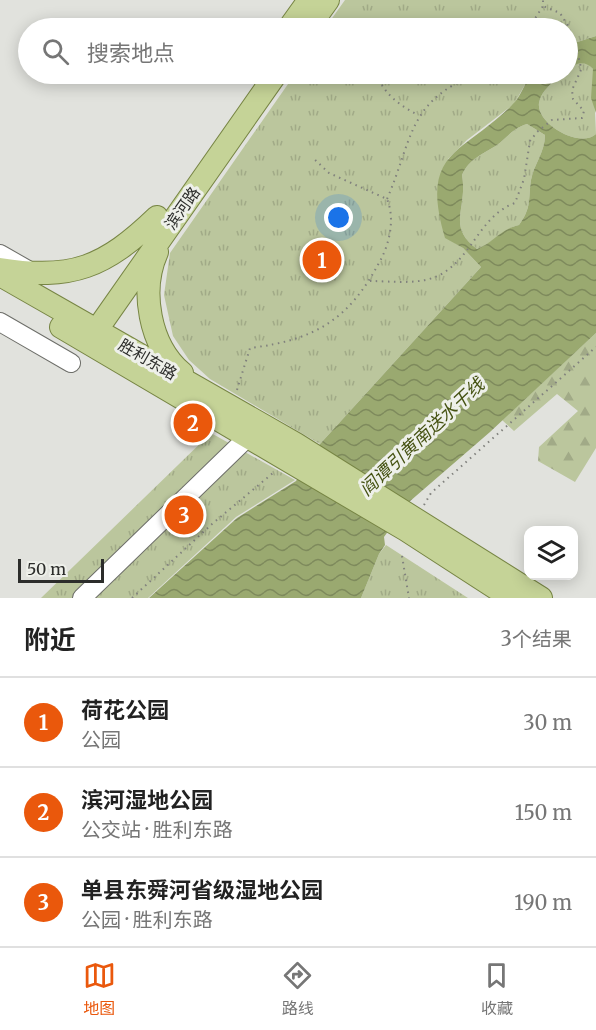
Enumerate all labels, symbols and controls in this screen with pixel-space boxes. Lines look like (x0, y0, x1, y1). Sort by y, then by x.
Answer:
search box (18, 18, 578, 84)
icon: search (39, 35, 72, 68)
text: 搜索地点 (87, 39, 175, 67)
street label: 滨河路 (160, 183, 204, 233)
your location (324, 203, 353, 232)
pin: 1 (302, 238, 342, 282)
street label: 胜利东路 (115, 334, 181, 384)
water label: 阎谭引黄南送水干线 (355, 372, 490, 500)
pin: 2 (174, 400, 212, 446)
pin: 3 (164, 492, 204, 538)
map controls (524, 526, 578, 580)
button: layers (524, 526, 578, 580)
scale bar (18, 556, 104, 584)
text: 50 m (27, 559, 66, 579)
text: 附近 (24, 623, 76, 656)
text: 3个结果 (501, 626, 572, 651)
text: 荷花公园 (81, 696, 169, 724)
text: 1 (39, 710, 48, 735)
text: 30 m (523, 710, 572, 735)
text: 公园 (81, 727, 121, 752)
text: 滨河湿地公园 (81, 786, 213, 814)
text: 2 (38, 800, 49, 825)
text: 150 m (515, 800, 572, 825)
text: 公交站 · 胜利东路 (81, 817, 233, 842)
text: 单县东舜河省级湿地公园 (81, 876, 323, 904)
text: 3 (38, 890, 49, 915)
text: 190 m (514, 890, 572, 915)
text: 公园 · 胜利东路 (81, 907, 213, 932)
tab: 地图 (83, 959, 116, 1019)
tab: 路线 (281, 959, 314, 1019)
tab: 收藏 (480, 959, 513, 1019)

